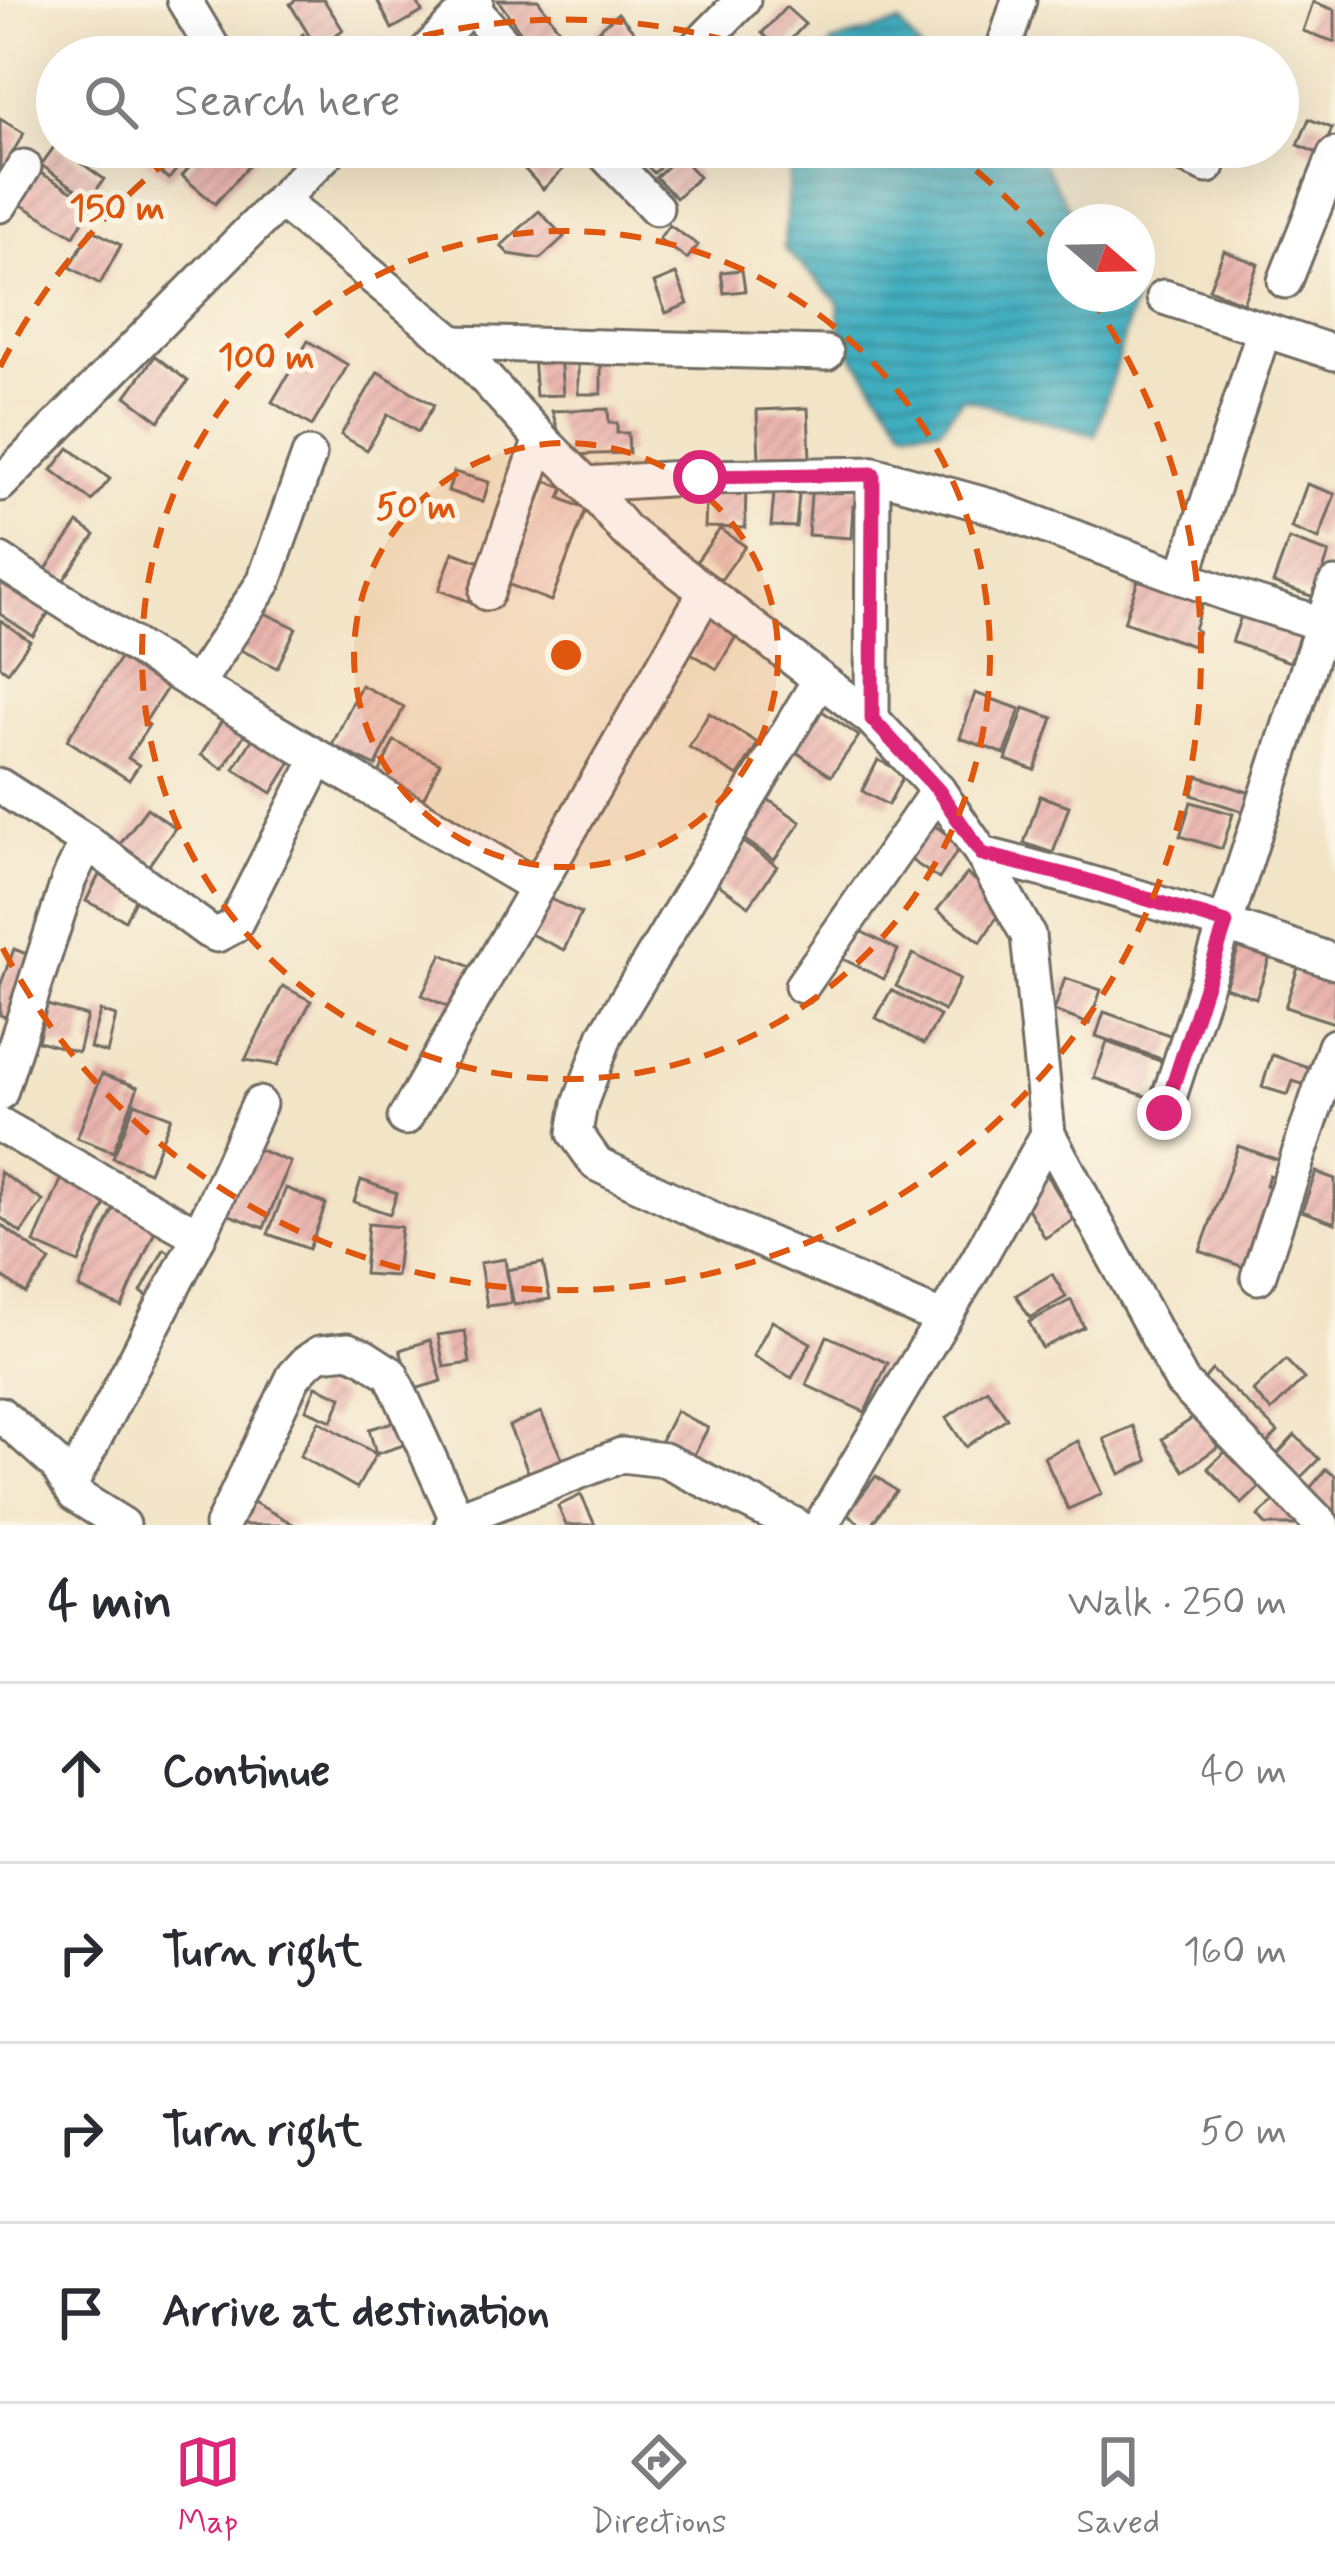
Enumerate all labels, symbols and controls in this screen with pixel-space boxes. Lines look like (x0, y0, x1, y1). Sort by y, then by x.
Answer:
search box (36, 36, 1299, 168)
icon: search (78, 69, 144, 135)
text: Search here (174, 73, 401, 132)
text: 150 m (69, 186, 165, 233)
north arrow (1047, 204, 1155, 312)
text: 100 m (218, 335, 314, 382)
route start (673, 450, 727, 504)
text: 50 m (376, 485, 456, 532)
centre of rings (545, 634, 587, 676)
route end (1137, 1086, 1191, 1140)
text: 4 min (48, 1570, 172, 1636)
text: Walk · 250 m (1068, 1578, 1287, 1629)
icon: ahead (48, 1740, 114, 1806)
text: Continue (162, 1743, 330, 1802)
text: 40 m (1200, 1747, 1287, 1798)
icon: right (48, 1920, 114, 1986)
text: Turn right (162, 1923, 362, 1982)
text: 160 m (1183, 1927, 1287, 1978)
icon: right (48, 2100, 114, 2166)
text: Turn right (162, 2103, 362, 2162)
text: 50 m (1200, 2107, 1287, 2158)
icon: arrive (48, 2280, 114, 2346)
text: Arrive at destination (162, 2283, 550, 2342)
tab: Map (175, 2429, 241, 2545)
tab: Directions (591, 2429, 727, 2545)
tab: Saved (1077, 2429, 1160, 2545)

